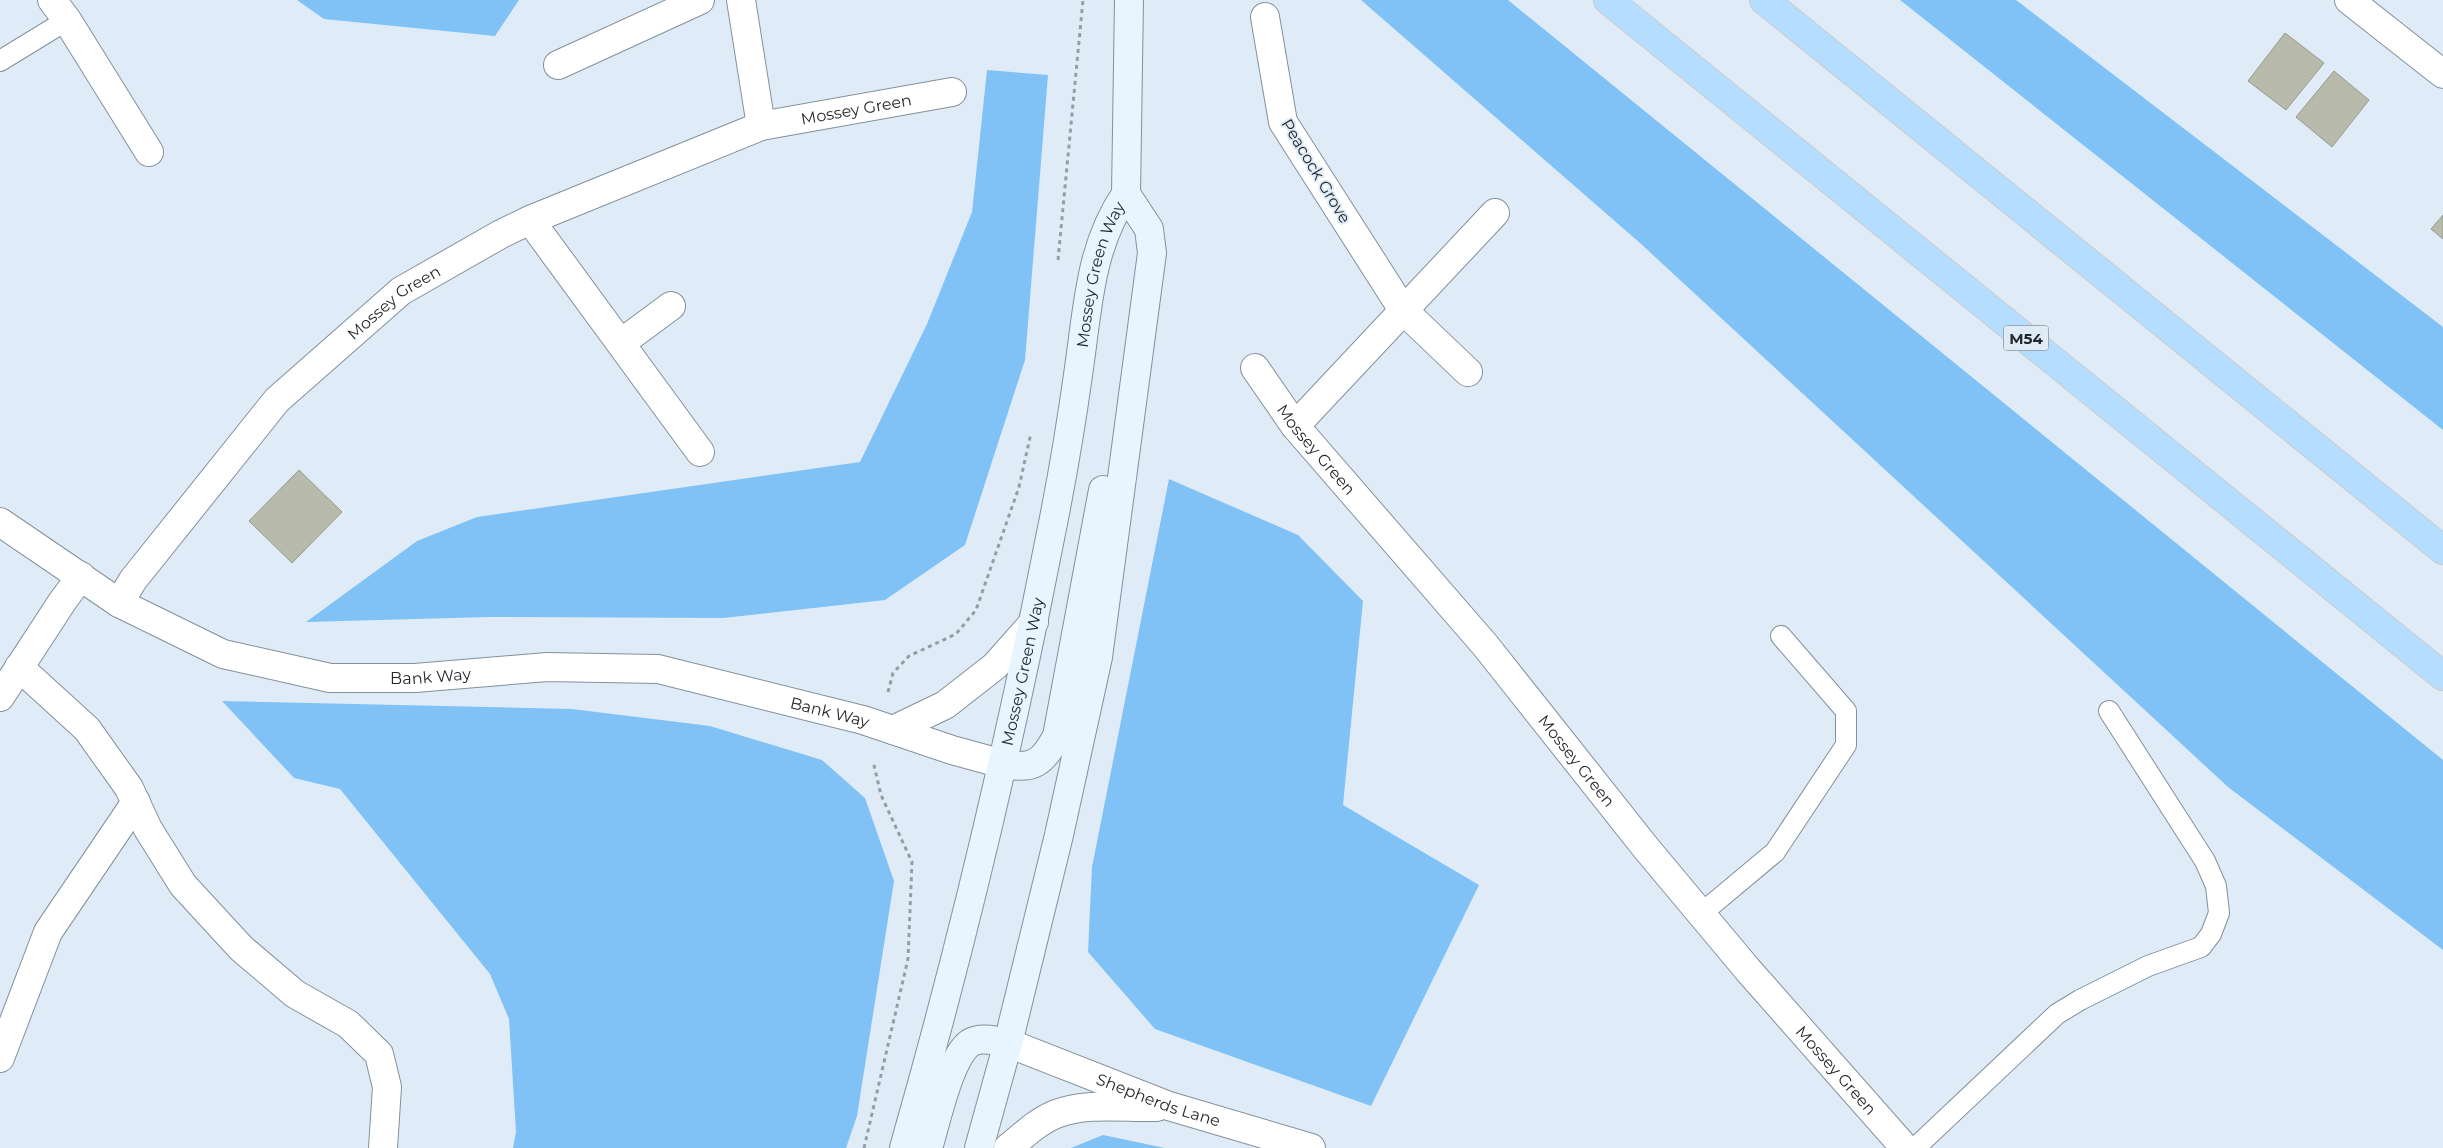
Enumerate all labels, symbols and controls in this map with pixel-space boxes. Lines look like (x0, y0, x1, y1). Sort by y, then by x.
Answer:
street label: Mossey Green (799, 90, 913, 128)
street label: Peacock Grove (1277, 115, 1355, 227)
street label: Mossey Green Way (1072, 198, 1129, 349)
street label: Mossey Green (343, 261, 444, 343)
road number: M54 (2004, 326, 2048, 350)
street label: Mossey Green (1273, 400, 1360, 498)
street label: Mossey Green Way (997, 595, 1047, 748)
street label: Bank Way (390, 664, 472, 688)
street label: Bank Way (788, 693, 872, 731)
street label: Mossey Green (1534, 711, 1619, 810)
street label: Mossey Green (1792, 1022, 1881, 1118)
street label: Shepherds Lane (1094, 1069, 1223, 1130)

